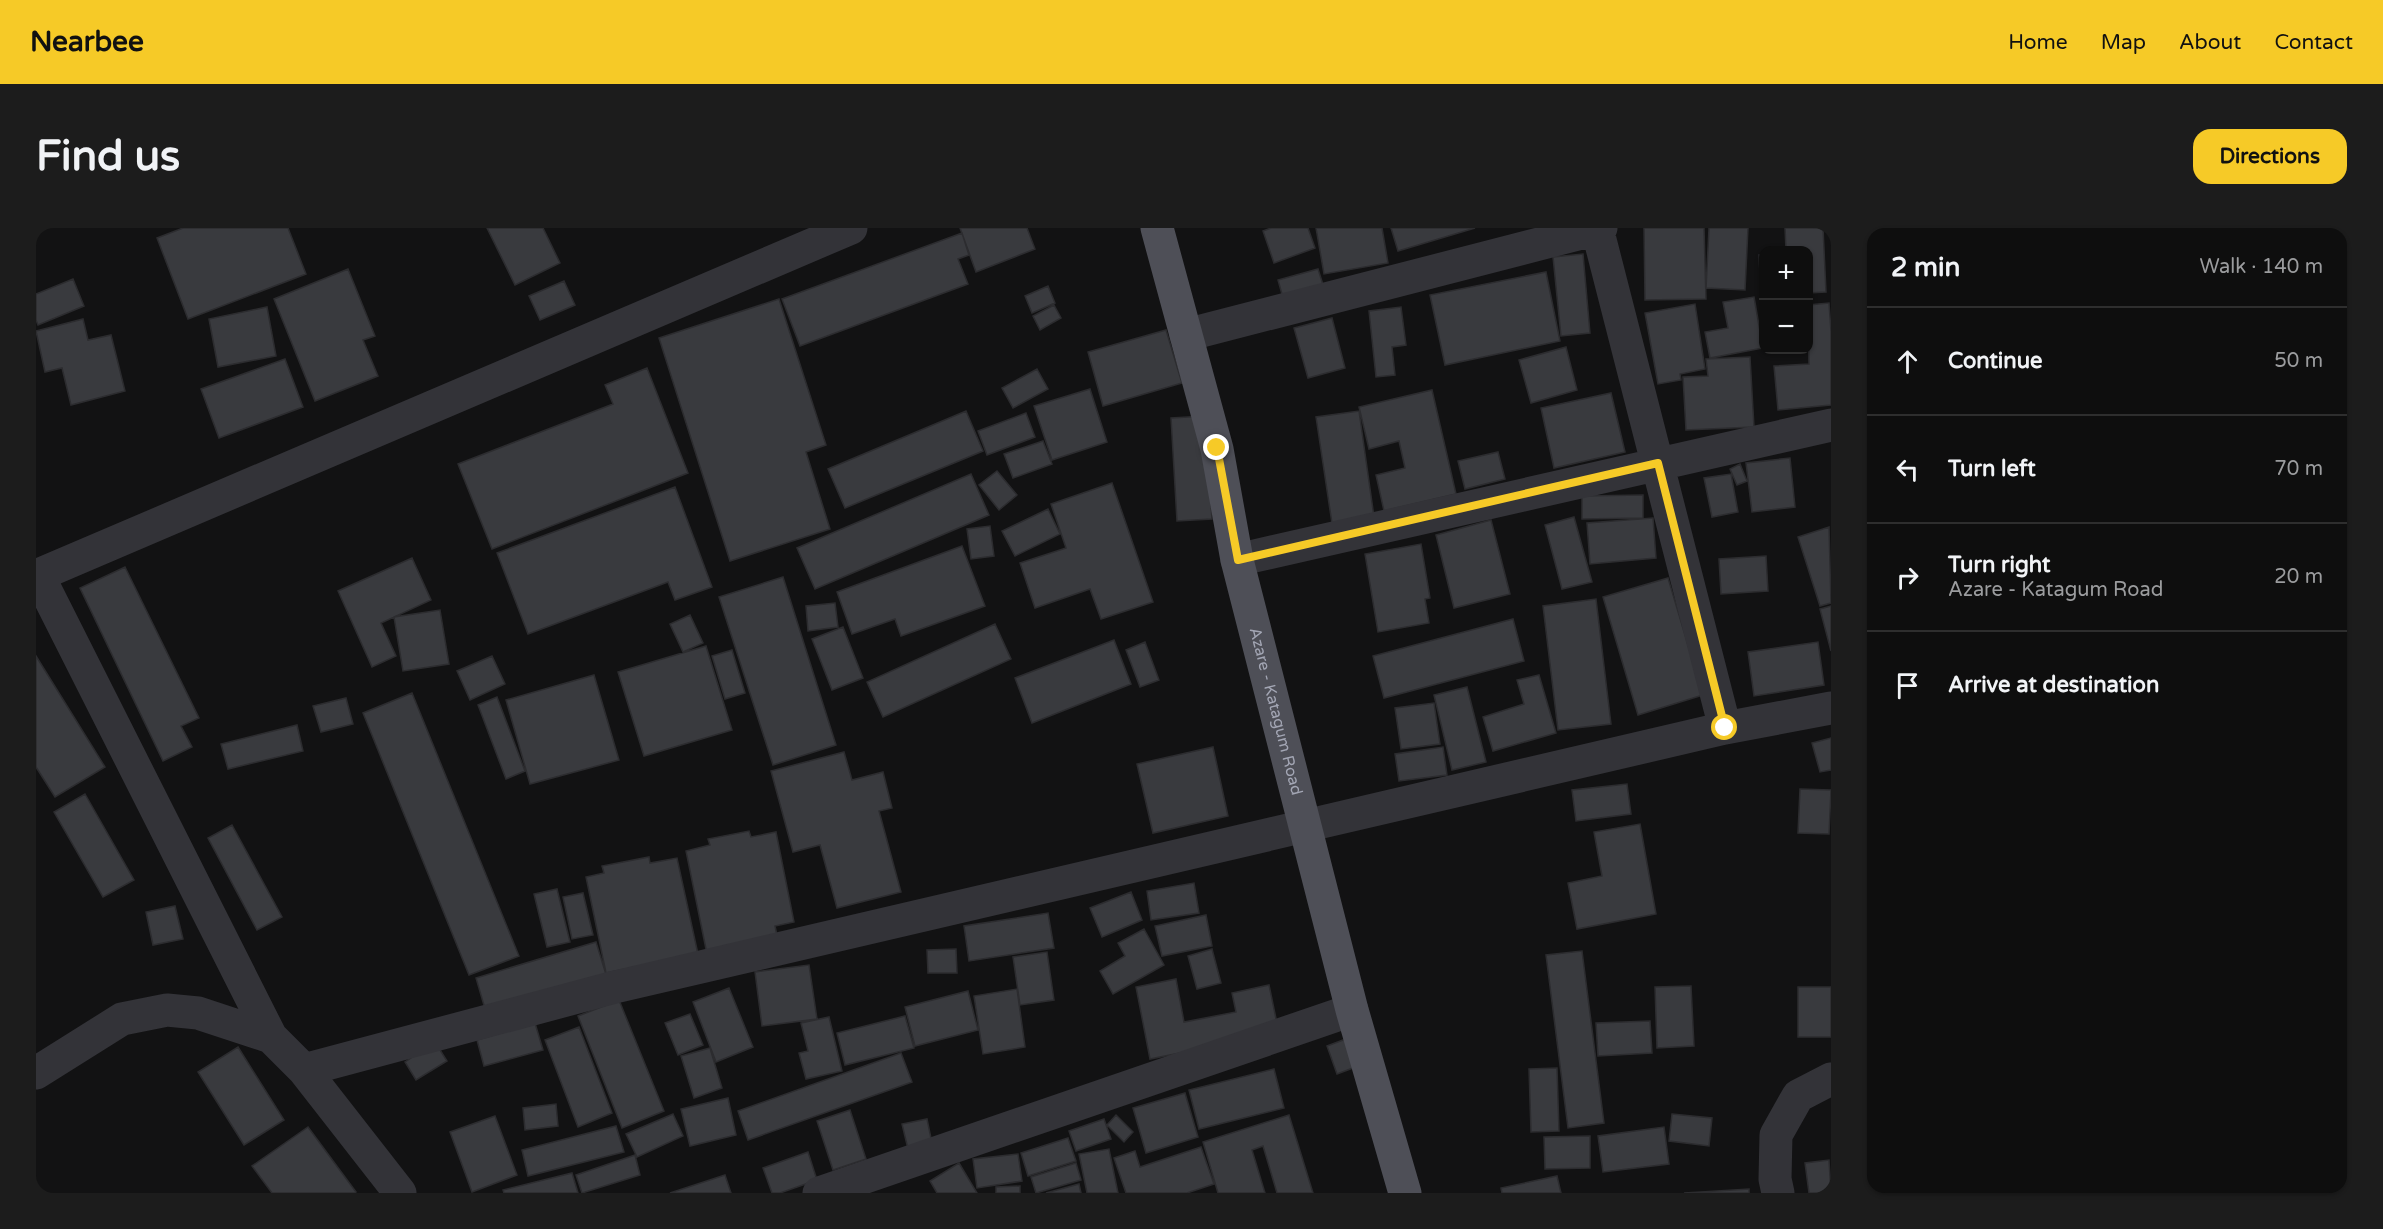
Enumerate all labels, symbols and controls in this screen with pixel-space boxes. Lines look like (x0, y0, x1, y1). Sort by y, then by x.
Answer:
text: Nearbee (30, 25, 144, 59)
text: Home (2008, 30, 2068, 55)
text: Map (2101, 30, 2146, 55)
text: About (2179, 30, 2241, 55)
text: Contact (2274, 30, 2353, 55)
button: Directions (2193, 129, 2347, 184)
text: Find us (36, 131, 180, 182)
map controls (1759, 246, 1813, 354)
button: + (1759, 246, 1813, 300)
text: 2 min (1891, 252, 1960, 283)
text: Walk · 140 m (2200, 255, 2323, 279)
button: − (1759, 300, 1813, 354)
icon: ahead (1891, 345, 1924, 378)
text: Continue (1948, 348, 2043, 374)
text: 50 m (2274, 349, 2323, 373)
route end (1203, 434, 1229, 460)
icon: left (1891, 453, 1924, 486)
text: Turn left (1948, 456, 2036, 482)
text: 70 m (2274, 457, 2323, 481)
text: Turn right (1948, 552, 2050, 578)
icon: right (1891, 561, 1924, 594)
text: 20 m (2274, 565, 2323, 589)
text: Azare - Katagum Road (1948, 578, 2163, 602)
street label: Azare - Katagum Road (1245, 625, 1307, 797)
icon: arrive (1891, 669, 1924, 702)
text: Arrive at destination (1948, 672, 2159, 698)
route start (1711, 714, 1737, 740)

